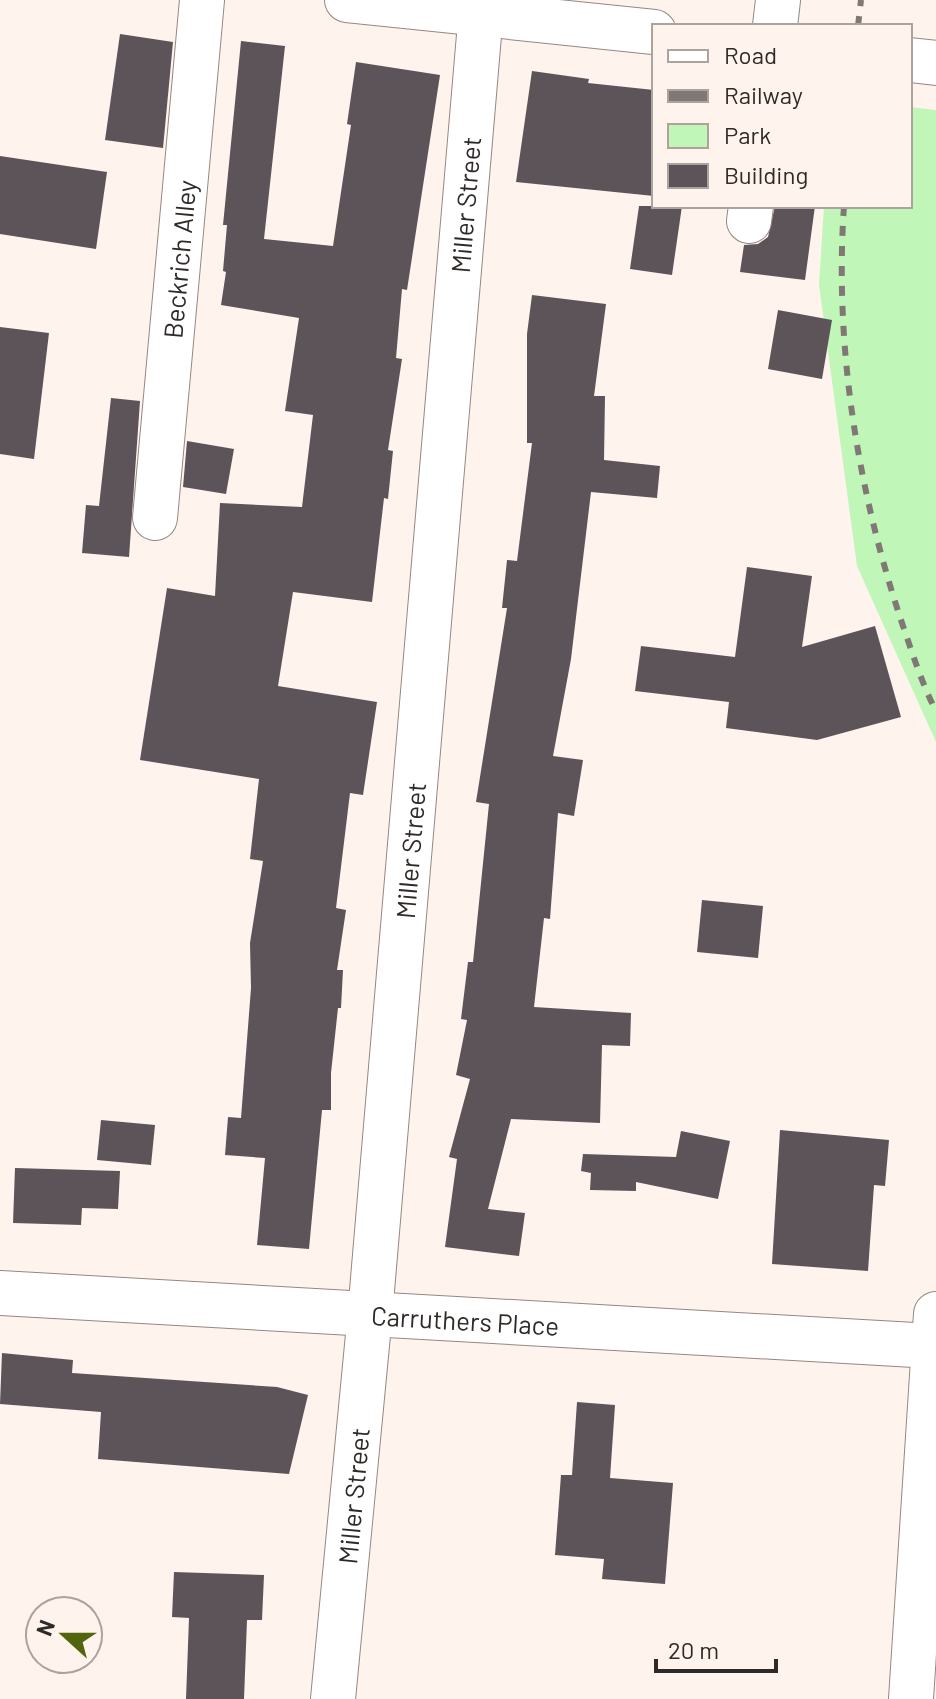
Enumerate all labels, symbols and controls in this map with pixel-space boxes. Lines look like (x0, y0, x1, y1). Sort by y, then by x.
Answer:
legend (652, 24, 912, 208)
text: Road (724, 40, 777, 69)
text: Railway (724, 80, 803, 109)
text: Park (724, 120, 771, 149)
street label: Miller Street (443, 135, 486, 274)
text: Building (724, 160, 808, 189)
street label: Beckrich Alley (156, 179, 201, 340)
street label: Miller Street (388, 781, 431, 920)
street label: Carruthers Place (370, 1299, 560, 1340)
street label: Miller Street (331, 1426, 374, 1565)
north arrow (24, 1595, 104, 1675)
text: N (30, 1616, 59, 1639)
scale bar (656, 1623, 776, 1673)
text: 20 m (668, 1635, 719, 1664)

